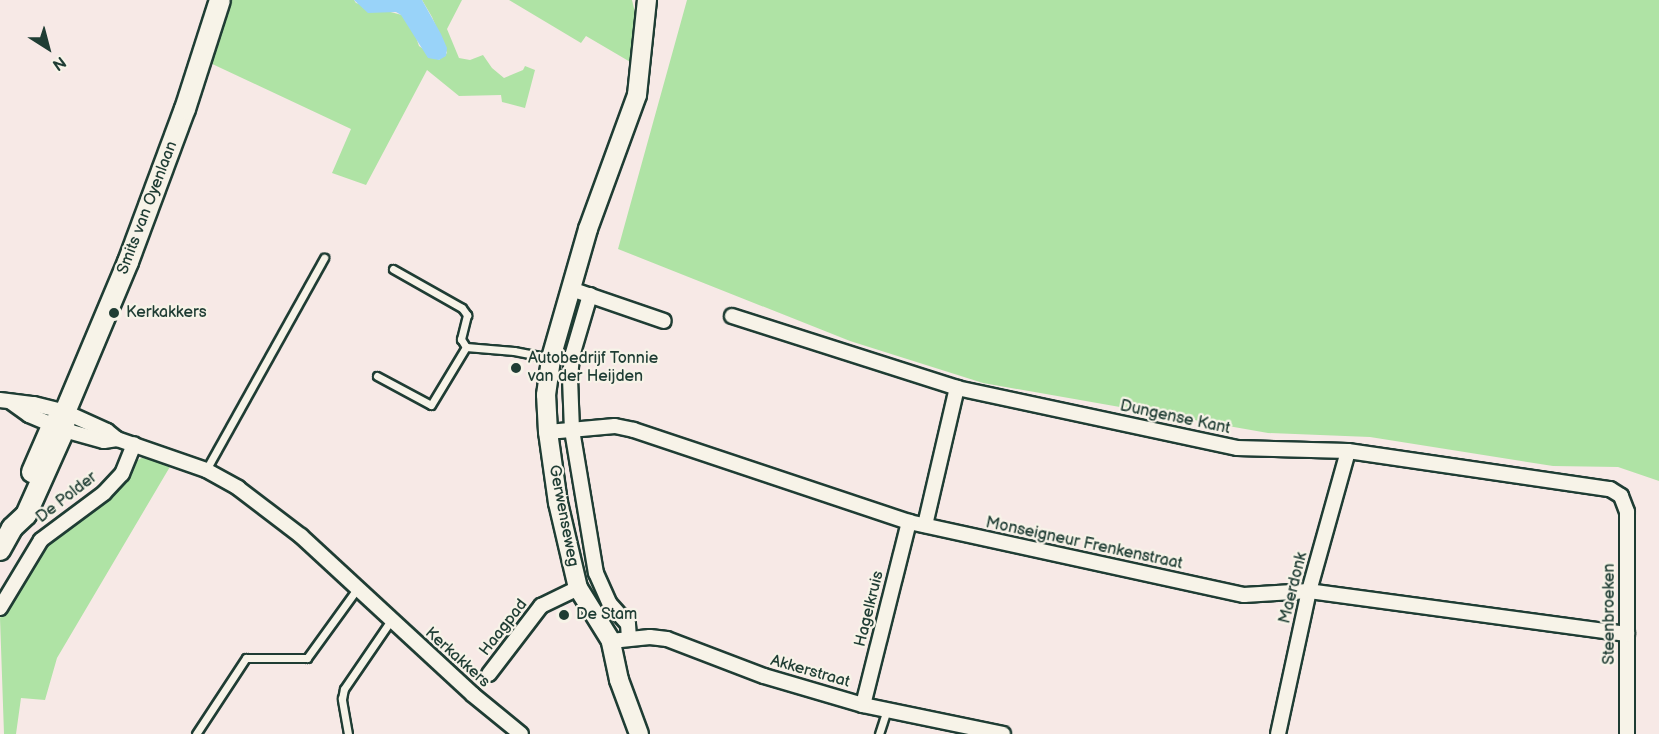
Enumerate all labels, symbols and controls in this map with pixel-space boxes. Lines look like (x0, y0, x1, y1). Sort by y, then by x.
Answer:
north arrow (18, 18, 78, 78)
text: N (48, 52, 69, 74)
street label: Smits van Oyenlaan (114, 139, 182, 277)
place label: Kerkakkers (126, 303, 207, 323)
marker: Kerkakkers (107, 306, 121, 320)
place label: Autobedrijf Tonnie van der Heijden (528, 349, 659, 387)
marker: Autobedrijf Tonnie van der Heijden (509, 361, 523, 375)
street label: Dungense Kant (1118, 397, 1232, 439)
street label: Gerwenseweg (544, 464, 582, 568)
street label: De Polder (33, 468, 101, 528)
street label: Monseigneur Frenkenstraat (984, 514, 1184, 574)
street label: Maerdonk (1276, 550, 1312, 626)
street label: Steenbroeken (1600, 563, 1620, 665)
street label: Hagelkruis (851, 569, 889, 649)
street label: Haagpad (476, 596, 532, 660)
place label: De Stam (576, 605, 638, 625)
marker: De Stam (557, 608, 571, 622)
street label: Kerkakkers (421, 624, 493, 692)
street label: Akkerstraat (768, 652, 852, 692)

